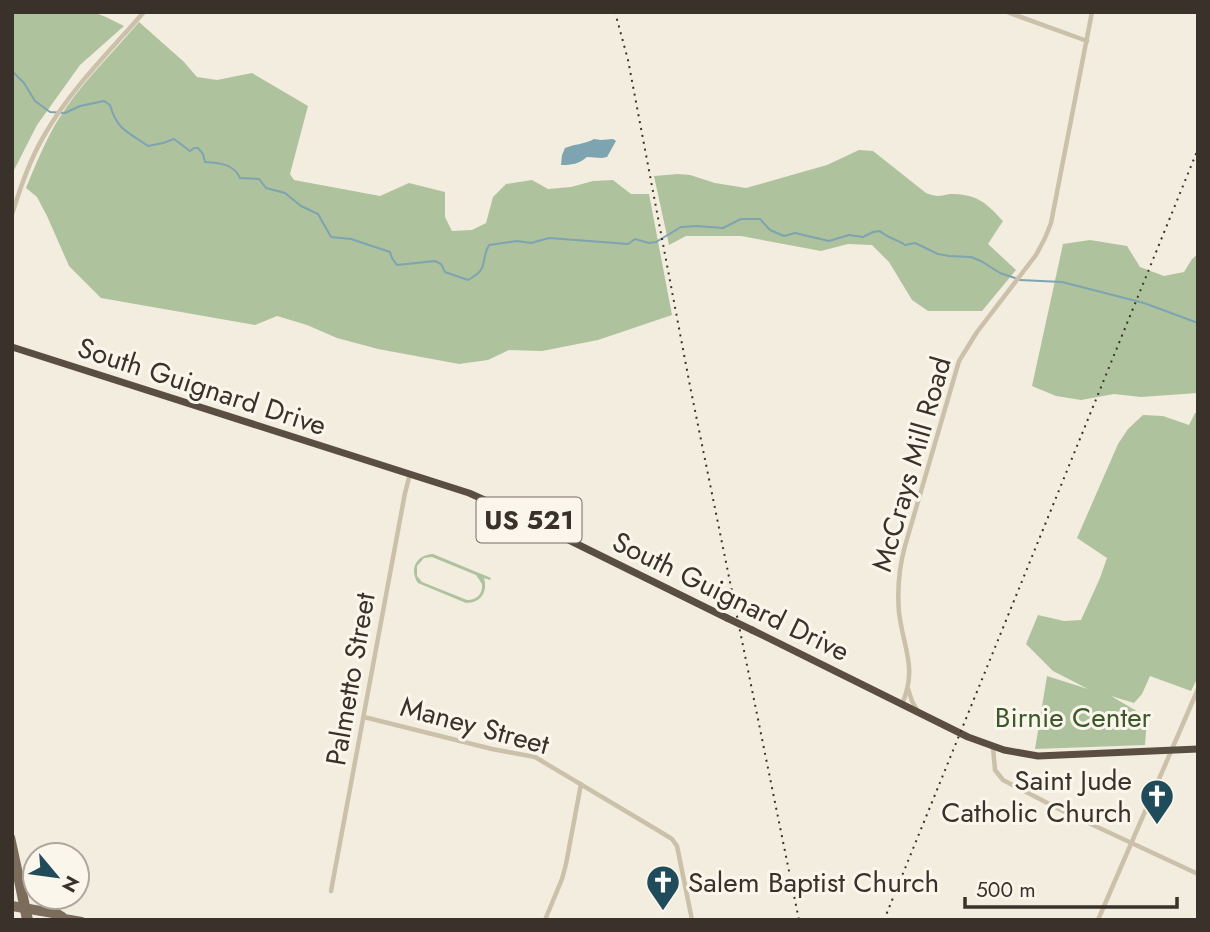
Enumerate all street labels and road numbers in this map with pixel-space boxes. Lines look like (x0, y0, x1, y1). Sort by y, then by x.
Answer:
street label: South Guignard Drive (72, 327, 331, 446)
street label: McCrays Mill Road (861, 352, 962, 576)
road number: US 521 (476, 498, 582, 542)
street label: South Guignard Drive (605, 521, 856, 672)
street label: Palmetto Street (315, 589, 386, 769)
street label: Maney Street (396, 686, 554, 765)

